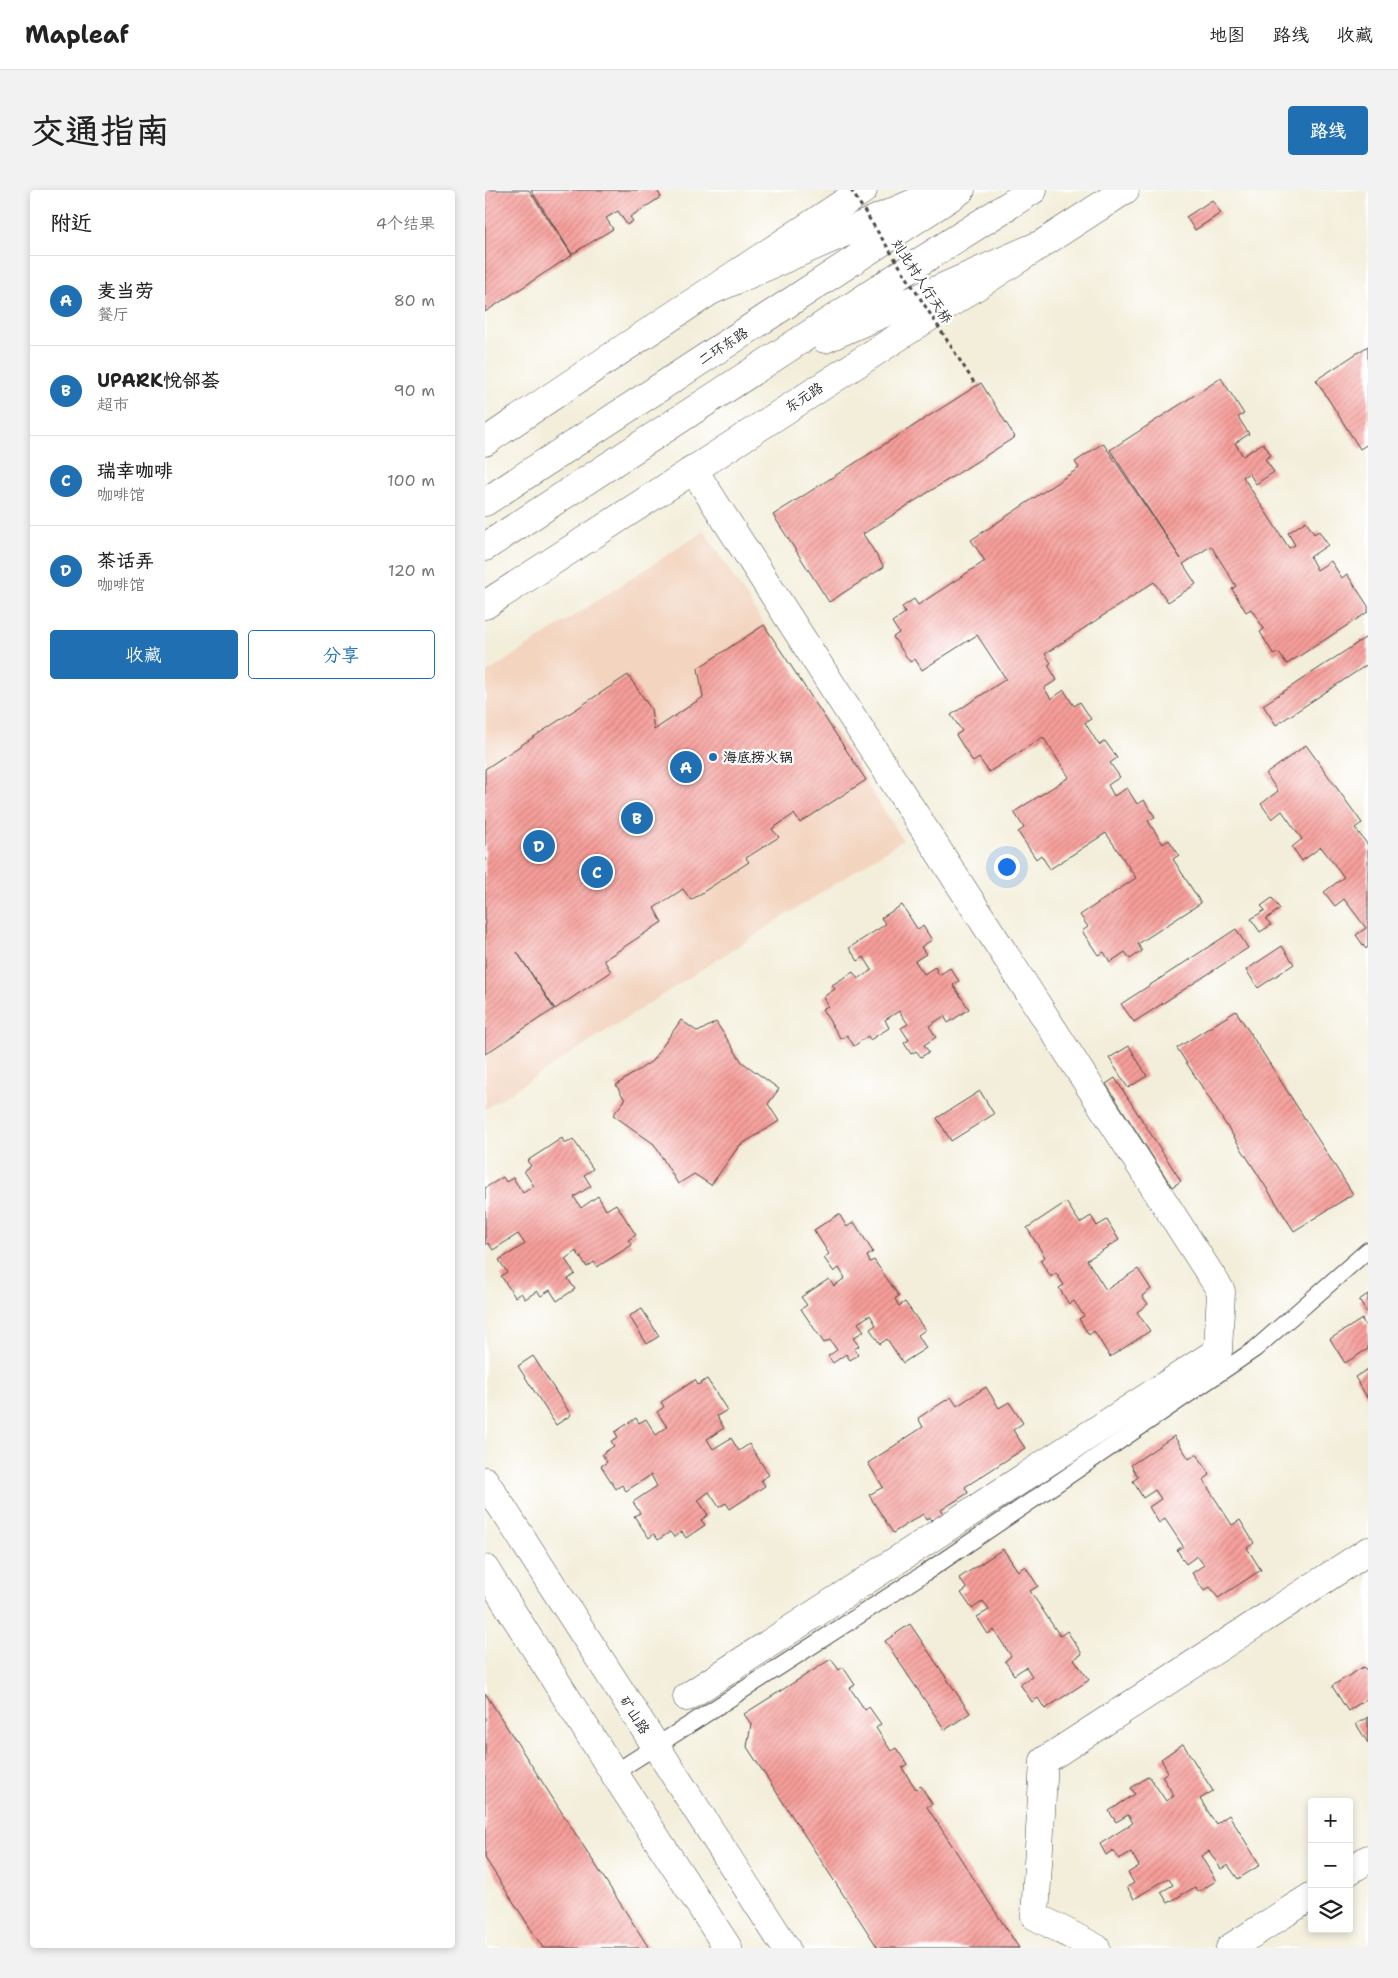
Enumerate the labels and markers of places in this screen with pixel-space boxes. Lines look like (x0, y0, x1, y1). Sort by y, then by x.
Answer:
pin: A (670, 748, 702, 786)
place label: 海底捞火锅 (723, 748, 793, 766)
marker: 海底捞火锅 (707, 751, 719, 763)
pin: B (621, 799, 653, 837)
pin: D (523, 827, 555, 865)
pin: C (581, 853, 613, 891)

